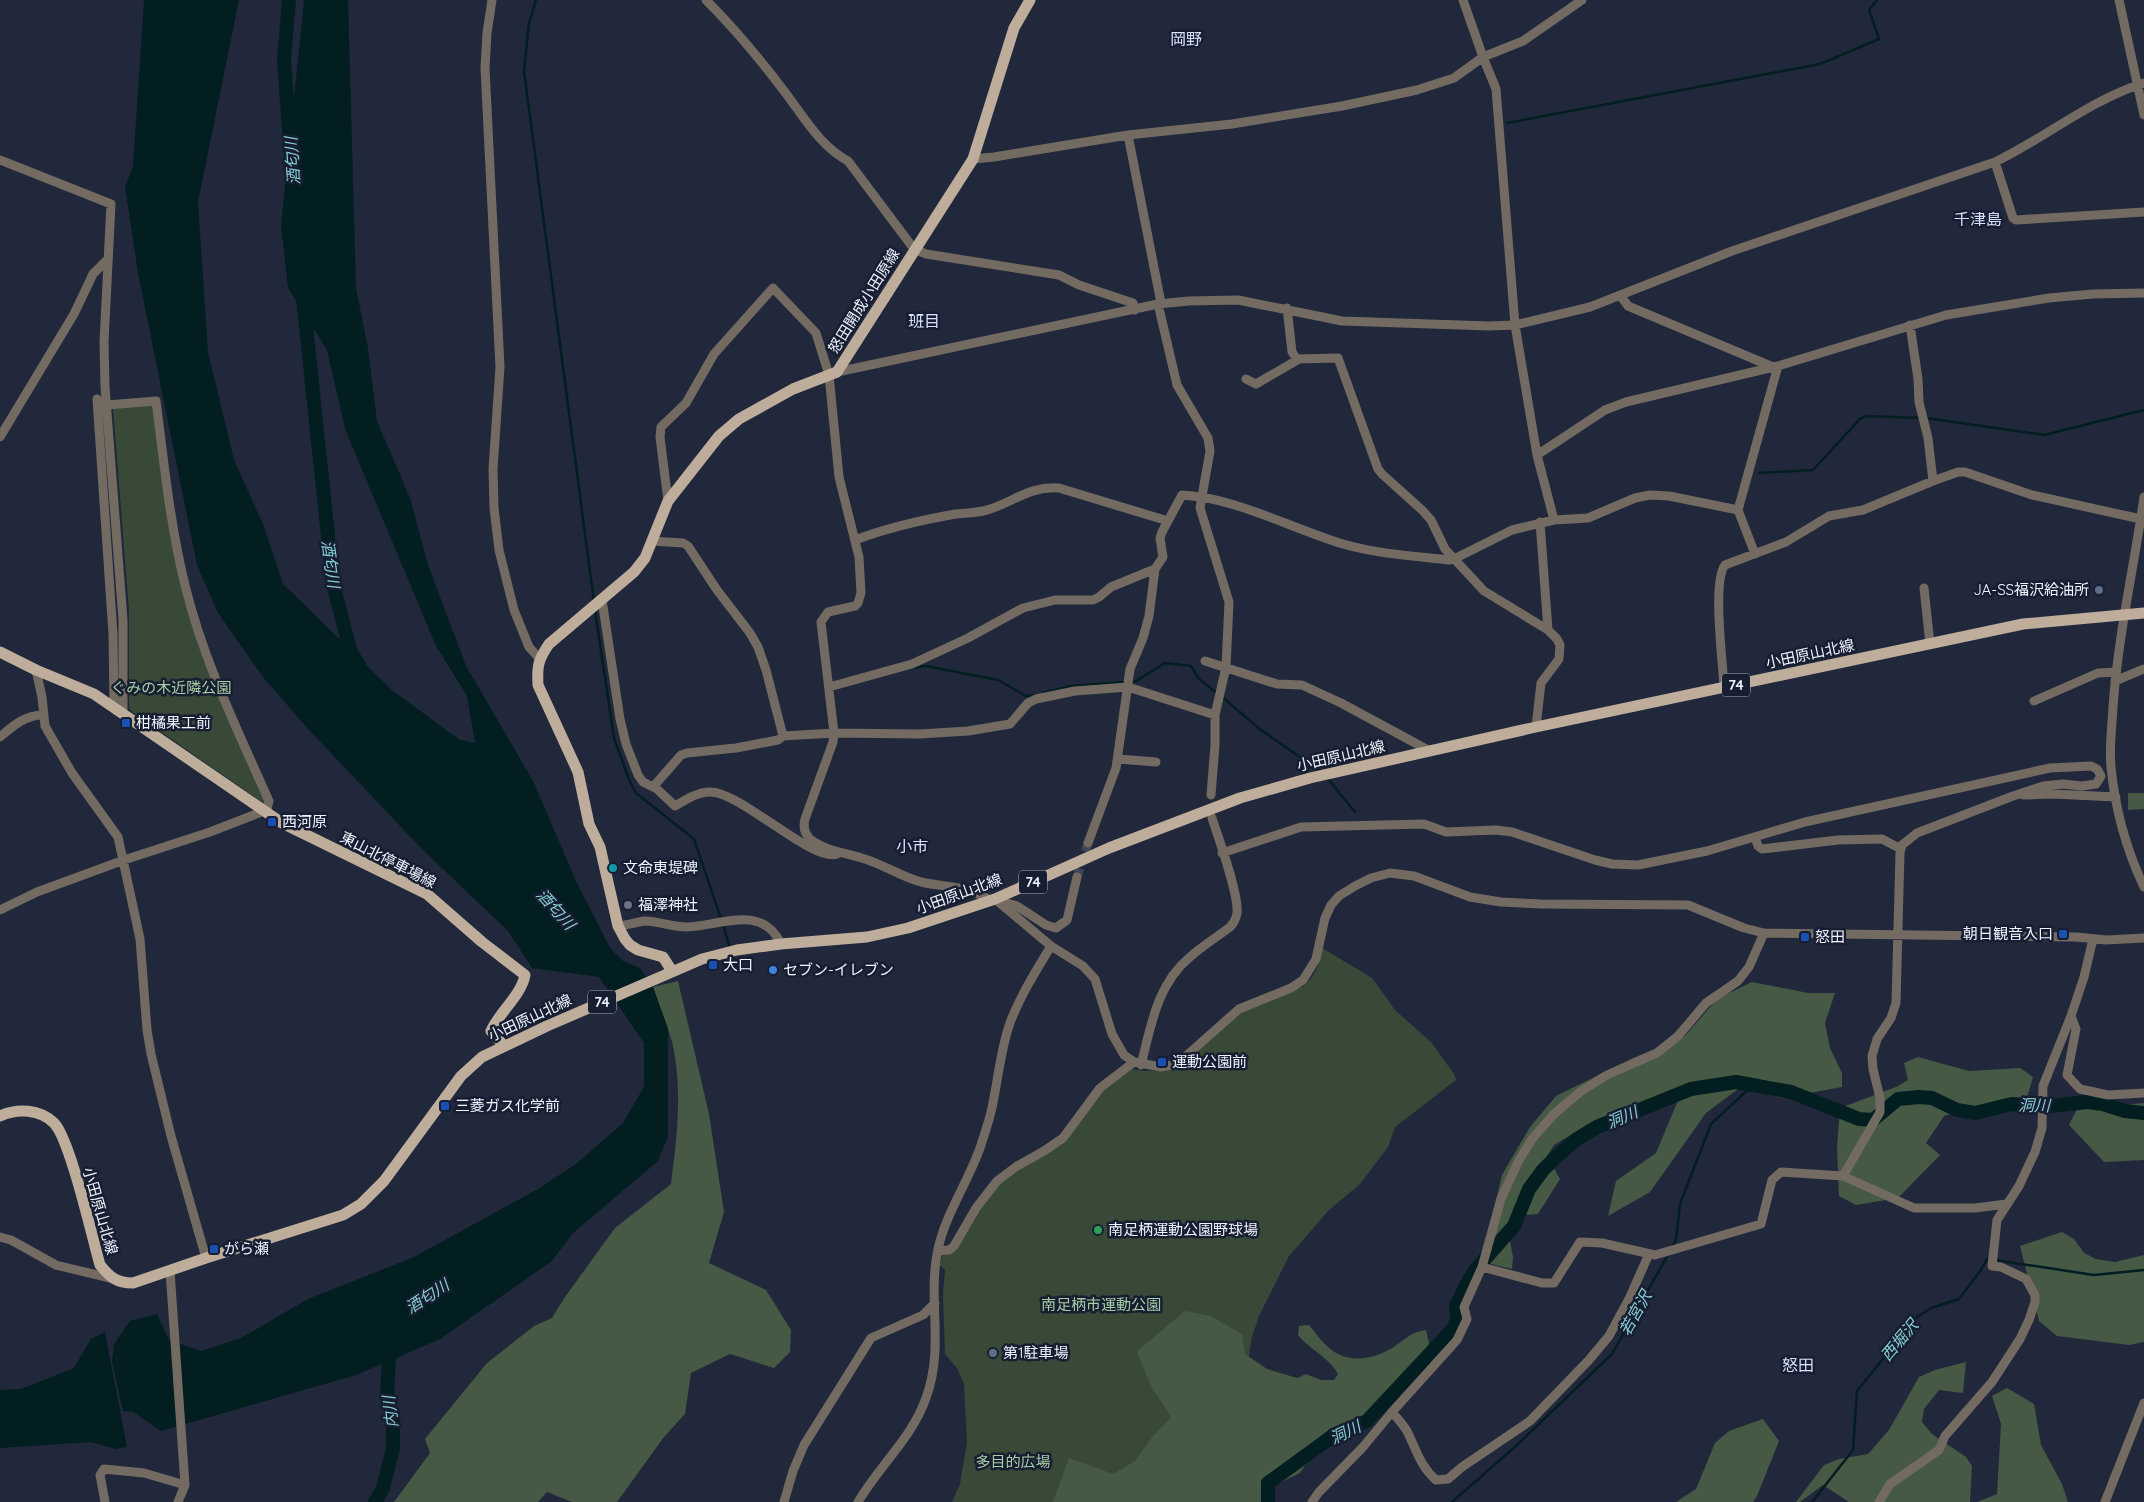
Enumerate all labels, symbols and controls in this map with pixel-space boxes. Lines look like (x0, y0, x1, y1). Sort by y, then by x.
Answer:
district label: 岡野 (1170, 29, 1202, 49)
water label: 酒匂川 (280, 134, 304, 186)
district label: 千津島 (1954, 209, 2002, 229)
street label: 怒田開成小田原線 (824, 245, 903, 357)
district label: 班目 (908, 311, 940, 331)
water label: 酒匂川 (318, 539, 345, 591)
place label: JA-SS福沢給油所 (1973, 580, 2089, 599)
marker: JA-SS福沢給油所 (2093, 584, 2105, 596)
street label: 小田原山北線 (1764, 635, 1856, 672)
road number: 74 (1722, 674, 1750, 696)
park label: ぐみの木近隣公園 (111, 678, 231, 697)
place label: 柑橘果工前 (136, 713, 211, 732)
marker: 柑橘果工前 (120, 717, 132, 729)
street label: 小田原山北線 (1295, 736, 1387, 775)
place label: 西河原 (282, 812, 327, 831)
marker: 西河原 (266, 816, 278, 828)
street label: 東山北停車場線 (337, 827, 439, 892)
district label: 小市 (896, 836, 928, 856)
place label: 文命東堤碑 (623, 858, 698, 877)
marker: 文命東堤碑 (607, 862, 619, 874)
street label: 小田原山北線 (913, 869, 1004, 918)
road number: 74 (1019, 870, 1047, 894)
water label: 酒匂川 (533, 884, 581, 935)
place label: 福澤神社 (638, 895, 698, 914)
marker: 福澤神社 (622, 899, 634, 911)
place label: 朝日観音入口 (1963, 924, 2053, 943)
place label: 怒田 (1815, 927, 1845, 946)
marker: 朝日観音入口 (2057, 928, 2069, 940)
marker: 怒田 (1799, 931, 1811, 943)
place label: 大口 (723, 955, 753, 974)
marker: 大口 (707, 959, 719, 971)
place label: セブン-イレブン (783, 960, 894, 979)
marker: セブン-イレブン (767, 964, 779, 976)
street label: 小田原山北線 (485, 990, 575, 1045)
road number: 74 (588, 990, 616, 1014)
place label: 運動公園前 (1172, 1052, 1247, 1071)
marker: 運動公園前 (1156, 1056, 1168, 1068)
water label: 洞川 (2018, 1095, 2052, 1115)
place label: 三菱ガス化学前 (455, 1096, 560, 1115)
marker: 三菱ガス化学前 (439, 1100, 451, 1112)
water label: 洞川 (1603, 1101, 1642, 1132)
street label: 小田原山北線 (79, 1165, 122, 1257)
place label: 南足柄運動公園野球場 (1108, 1220, 1258, 1239)
marker: 南足柄運動公園野球場 (1092, 1224, 1104, 1236)
place label: がら瀬 (224, 1239, 269, 1258)
marker: がら瀬 (208, 1243, 220, 1255)
water label: 酒匂川 (401, 1273, 454, 1317)
water label: 若宮沢 (1615, 1285, 1656, 1339)
park label: 南足柄市運動公園 (1041, 1295, 1161, 1314)
water label: 西堀沢 (1876, 1314, 1923, 1365)
place label: 第1駐車場 (1003, 1343, 1069, 1362)
marker: 第1駐車場 (987, 1347, 999, 1359)
district label: 怒田 (1782, 1355, 1814, 1375)
water label: 内川 (378, 1393, 402, 1429)
water label: 洞川 (1326, 1415, 1366, 1448)
park label: 多目的広場 (975, 1452, 1051, 1471)

